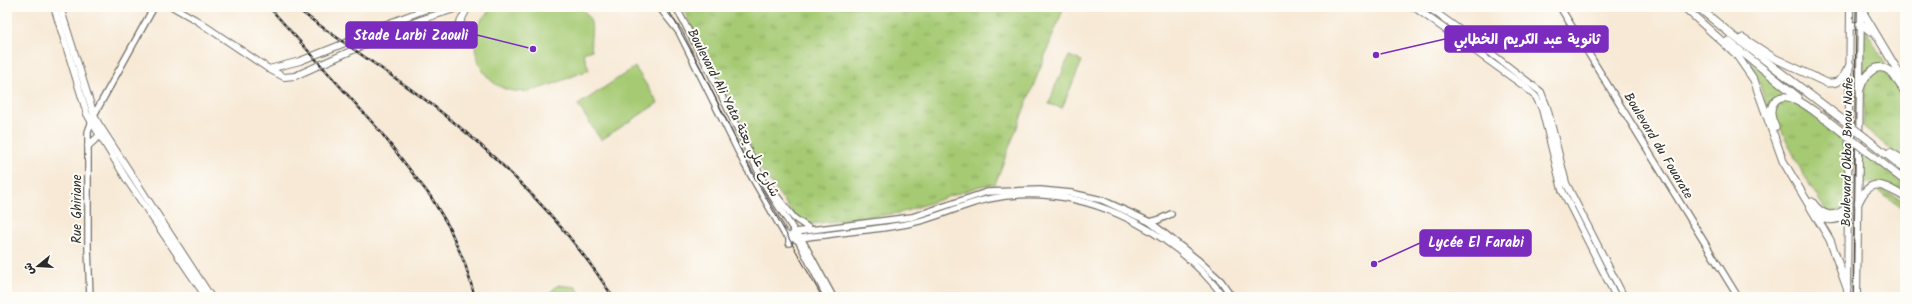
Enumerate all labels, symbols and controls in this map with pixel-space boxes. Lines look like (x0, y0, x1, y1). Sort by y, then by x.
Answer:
callout: Stade Larbi Zaouli (346, 22, 477, 48)
text: Stade Larbi Zaouli (354, 25, 469, 47)
street label: Boulevard Ali Yata شارع علي يعتة (681, 25, 785, 201)
callout: ثانوية عبد الكريم الخطابي (1445, 26, 1608, 52)
text: ثانوية عبد الكريم الخطابي (1454, 29, 1601, 52)
street label: Boulevard Okba Bnou Nafie (1836, 77, 1860, 227)
street label: Boulevard du Fouarate (1618, 89, 1698, 204)
street label: Rue Ghiriane (67, 174, 88, 244)
callout: Lycée El Farabi (1420, 230, 1531, 256)
text: Lycée El Farabi (1428, 232, 1524, 254)
north arrow (18, 246, 58, 286)
text: ش (19, 260, 40, 277)

